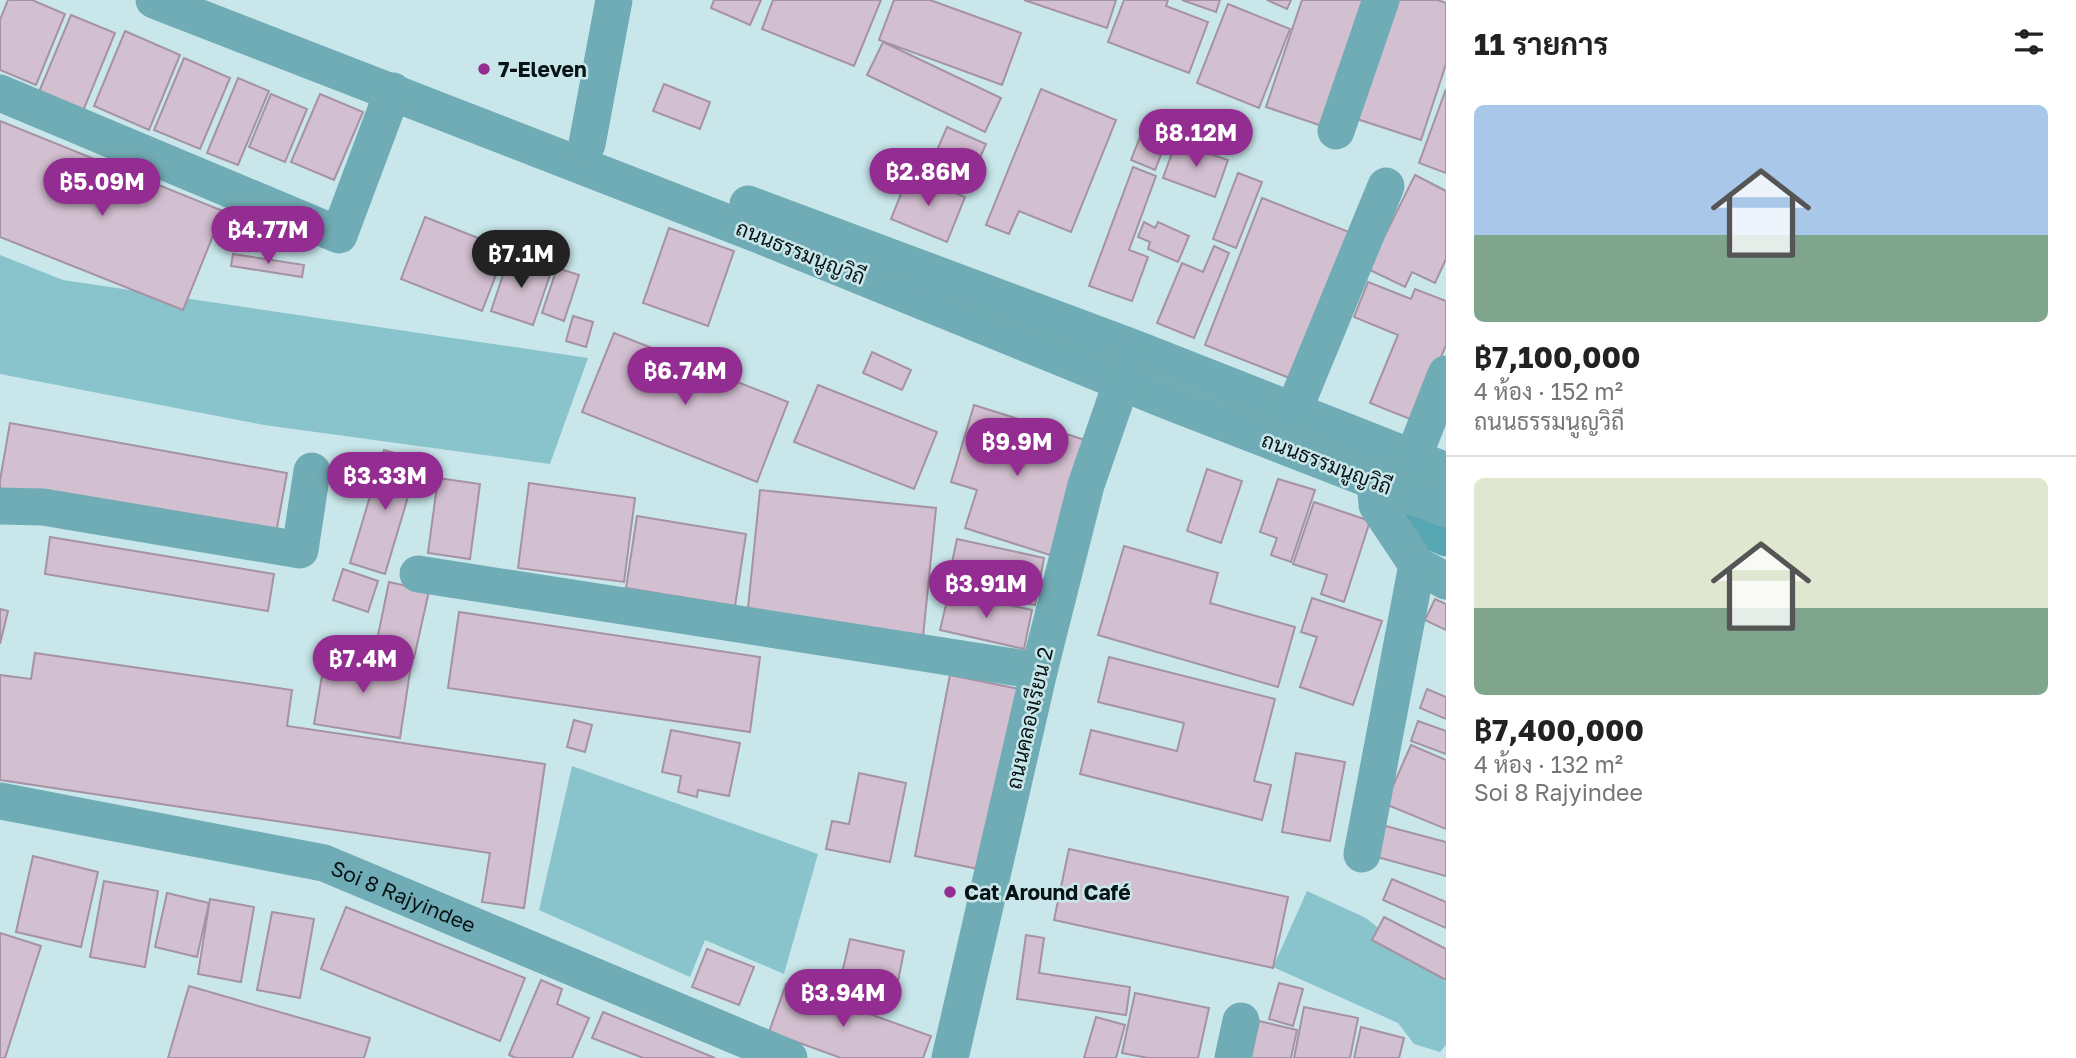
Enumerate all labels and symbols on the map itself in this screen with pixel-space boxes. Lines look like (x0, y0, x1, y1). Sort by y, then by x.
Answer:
place label: 7-Eleven (498, 56, 587, 82)
marker: 7-Eleven (476, 61, 492, 77)
pin: ฿8.12M (1139, 110, 1253, 169)
pin: ฿2.86M (871, 148, 985, 208)
pin: ฿5.09M (45, 158, 159, 218)
pin: ฿4.77M (211, 206, 325, 266)
street label: ถนนธรรมนูญวิถี (731, 214, 870, 293)
pin: ฿7.1M (472, 230, 570, 290)
pin: ฿6.74M (628, 348, 742, 407)
pin: ฿9.9M (968, 419, 1066, 478)
street label: ถนนธรรมนูญวิถี (1257, 426, 1396, 503)
pin: ฿3.33M (328, 452, 442, 512)
pin: ฿3.91M (929, 560, 1043, 620)
pin: ฿7.4M (314, 636, 412, 695)
street label: ถนนคลองเรียน 2 (1000, 644, 1058, 792)
street label: Soi 8 Rajyindee (327, 854, 480, 938)
place label: Cat Around Café (964, 879, 1131, 905)
marker: Cat Around Café (942, 884, 958, 900)
pin: ฿3.94M (786, 970, 900, 1029)

